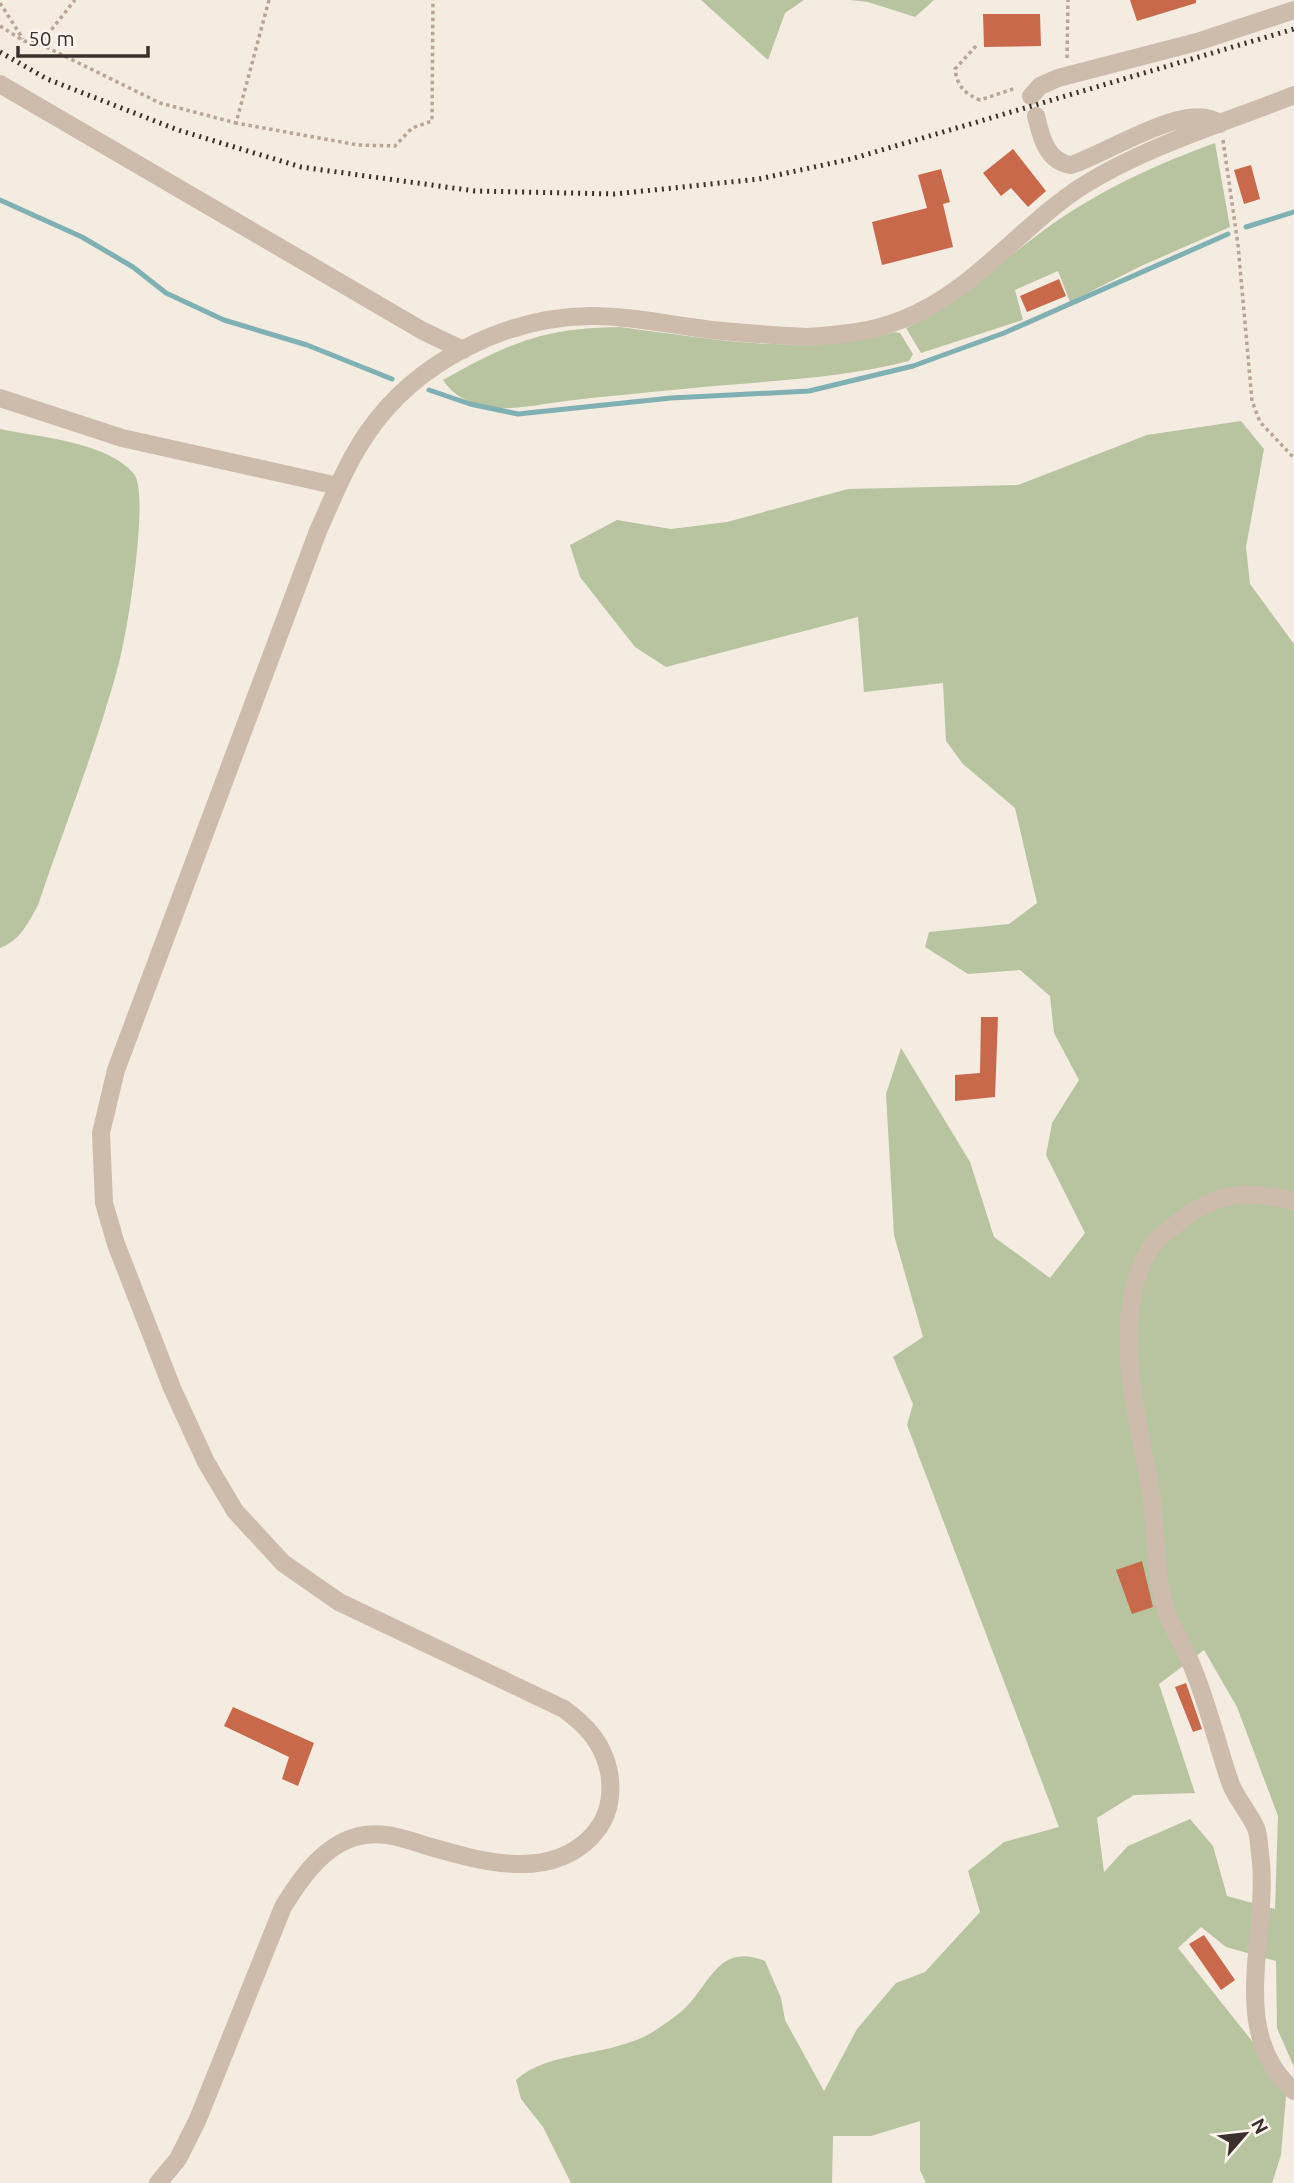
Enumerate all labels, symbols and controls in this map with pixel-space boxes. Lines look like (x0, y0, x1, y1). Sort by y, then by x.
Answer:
scale bar (18, 14, 147, 58)
text: 50 m (28, 26, 75, 50)
north arrow (1210, 2099, 1280, 2169)
text: N (1247, 2115, 1273, 2137)

